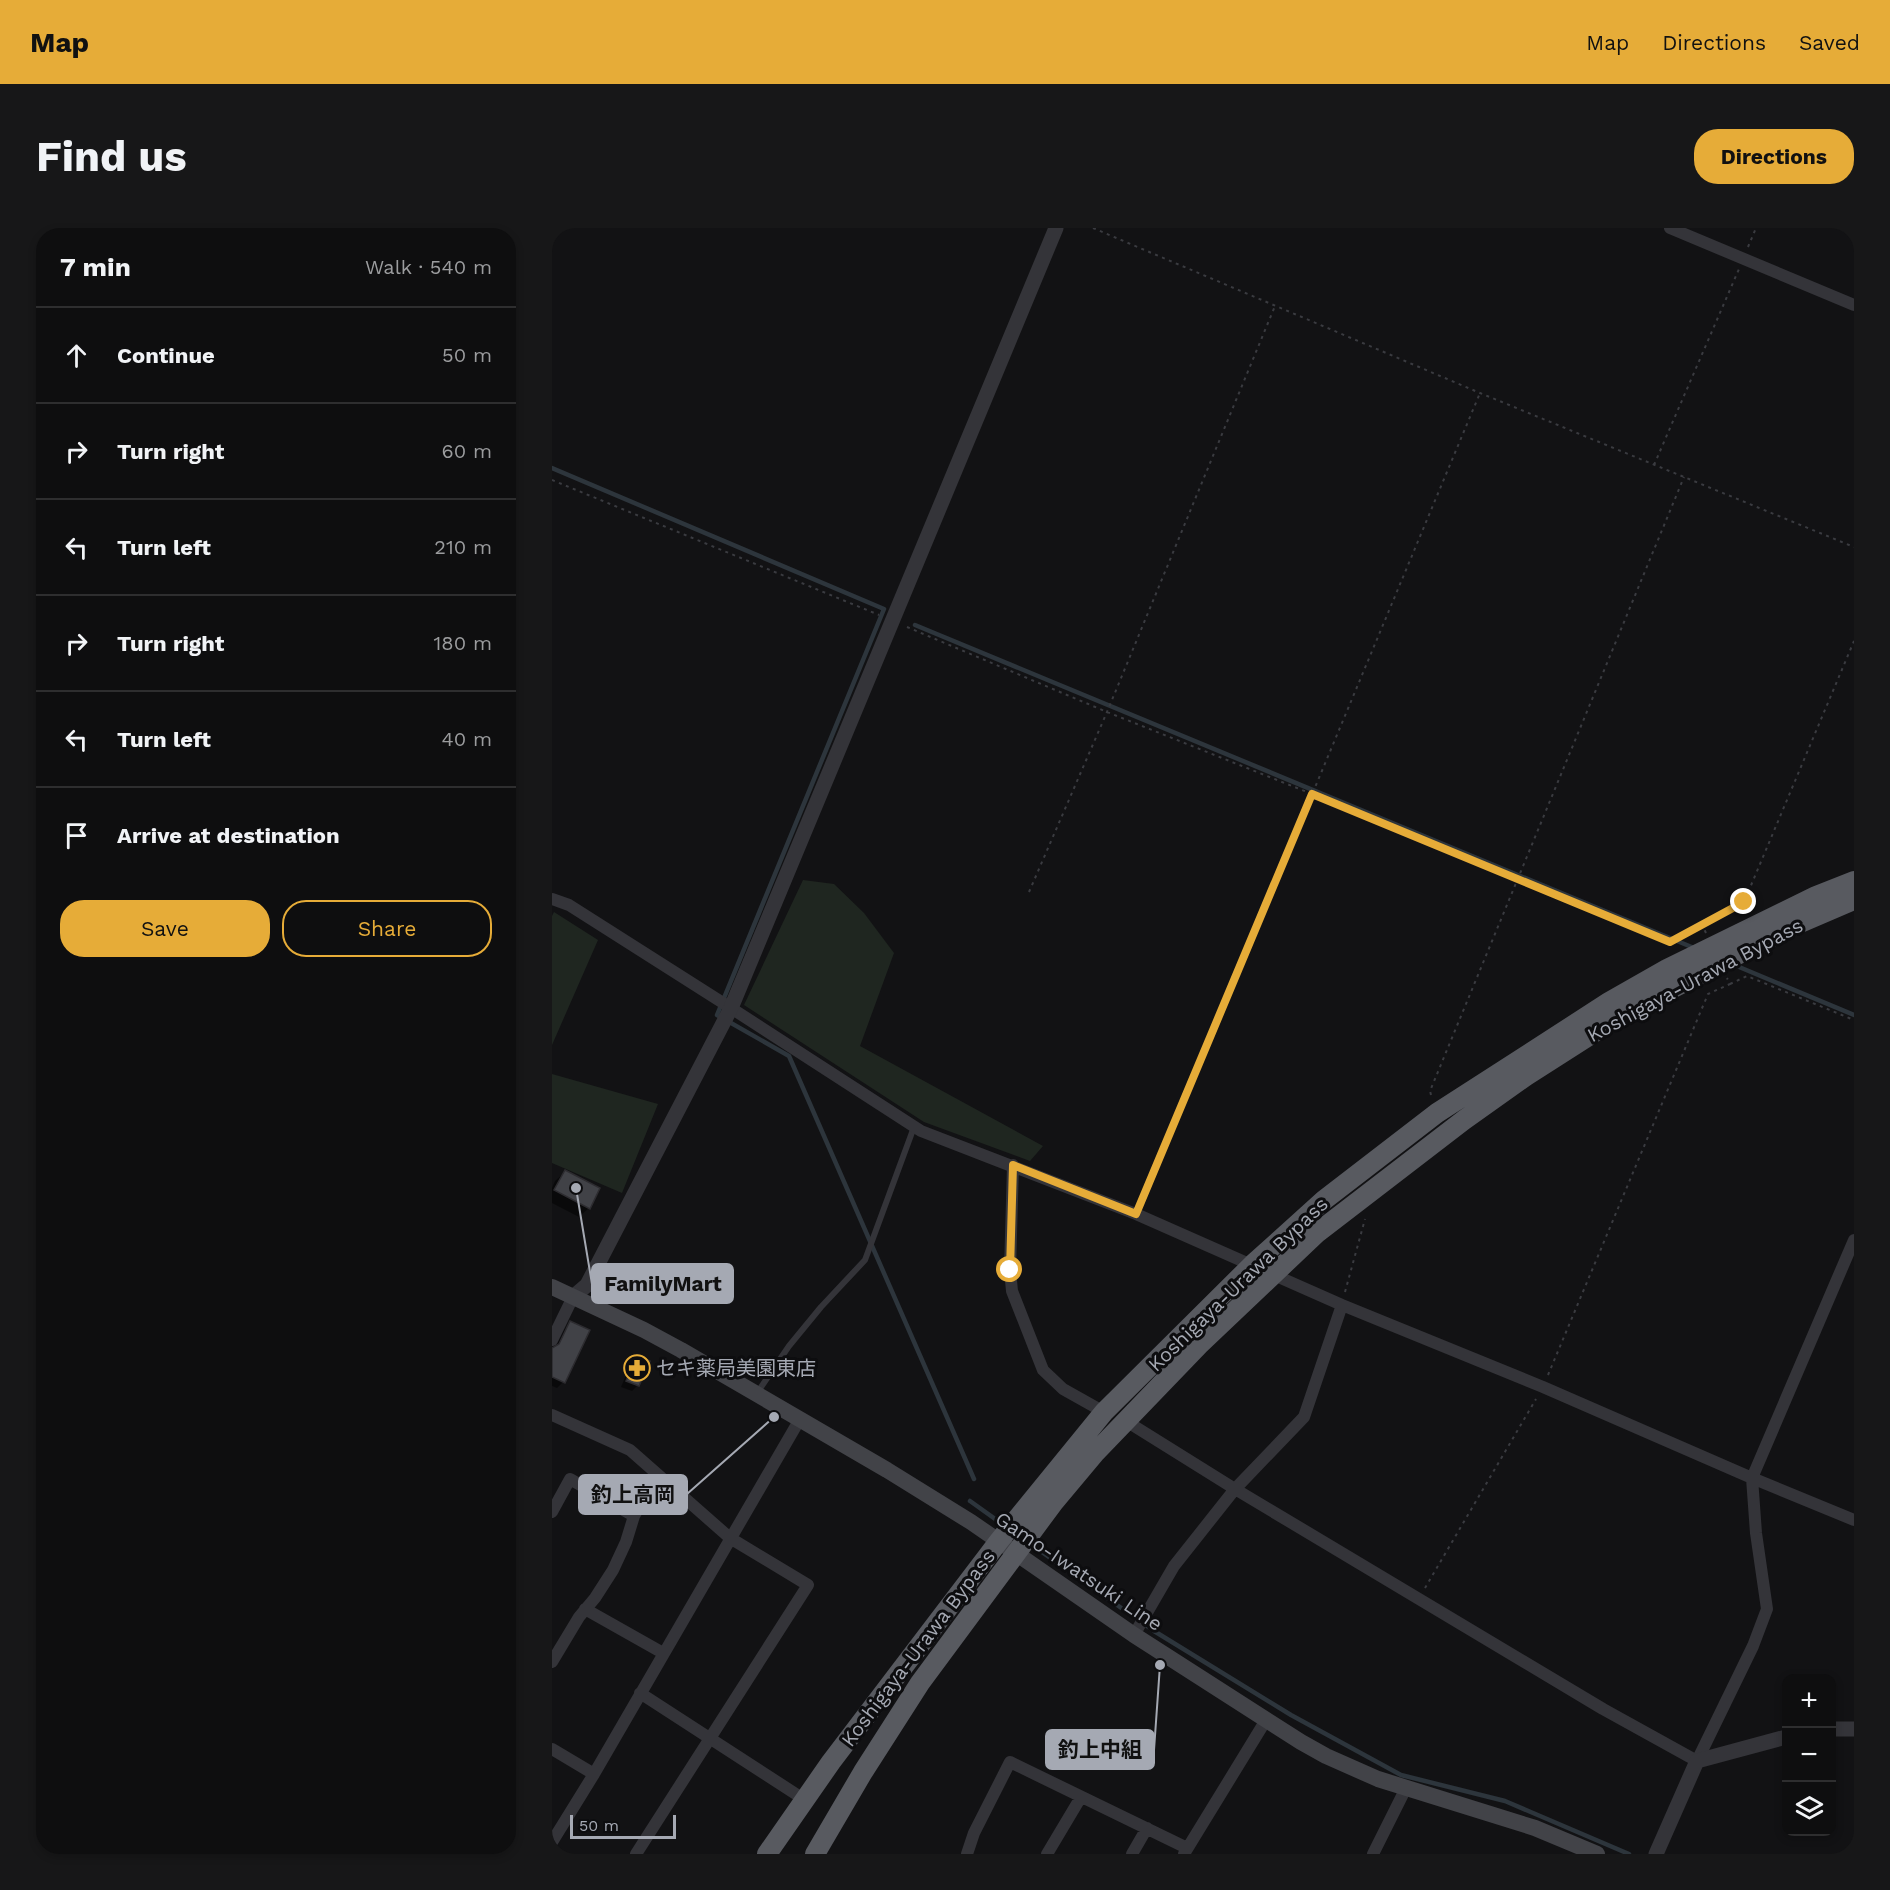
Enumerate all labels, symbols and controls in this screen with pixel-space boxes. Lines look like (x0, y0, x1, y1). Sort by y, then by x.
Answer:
text: Map (30, 26, 89, 59)
text: Map (1586, 30, 1629, 55)
text: Directions (1662, 30, 1766, 55)
text: Saved (1799, 30, 1860, 55)
button: Directions (1694, 129, 1854, 184)
text: Find us (36, 132, 187, 181)
text: 7 min (60, 252, 131, 282)
text: Walk · 540 m (365, 255, 492, 279)
icon: ahead (60, 339, 93, 372)
text: Continue (117, 343, 215, 368)
text: 50 m (442, 343, 492, 367)
icon: right (60, 435, 93, 468)
text: Turn right (117, 439, 224, 464)
text: 60 m (442, 439, 492, 463)
icon: left (60, 531, 93, 564)
text: Turn left (117, 535, 211, 560)
text: 210 m (434, 535, 492, 559)
icon: right (60, 627, 93, 660)
text: Turn right (117, 631, 224, 656)
text: 180 m (434, 631, 492, 655)
icon: left (60, 723, 93, 756)
text: Turn left (117, 727, 211, 752)
text: 40 m (441, 727, 492, 751)
icon: arrive (60, 819, 93, 852)
text: Arrive at destination (117, 823, 340, 848)
route end (1730, 888, 1756, 914)
button: Save (60, 900, 270, 957)
button: Share (282, 900, 492, 957)
street label: Koshigaya-Urawa Bypass (1583, 913, 1807, 1047)
street label: Koshigaya-Urawa Bypass (1143, 1192, 1333, 1376)
route start (996, 1256, 1022, 1282)
callout: FamilyMart (592, 1264, 733, 1303)
text: FamilyMart (604, 1271, 722, 1296)
pharmacy icon: セキ薬局美園東店 (622, 1353, 652, 1383)
place label: セキ薬局美園東店 (656, 1356, 816, 1380)
callout: 釣上高岡 (579, 1475, 687, 1514)
text: 釣上高岡 (591, 1482, 675, 1507)
street label: Gamo-Iwatsuki Line (991, 1506, 1167, 1636)
street label: Koshigaya-Urawa Bypass (836, 1545, 1000, 1751)
map controls (1782, 1674, 1836, 1836)
button: + (1782, 1674, 1836, 1728)
button: − (1782, 1728, 1836, 1782)
callout: 釣上中組 (1046, 1730, 1154, 1769)
text: 釣上中組 (1058, 1737, 1142, 1762)
button: layers (1782, 1782, 1836, 1836)
scale bar (570, 1812, 676, 1840)
text: 50 m (579, 1816, 619, 1835)

